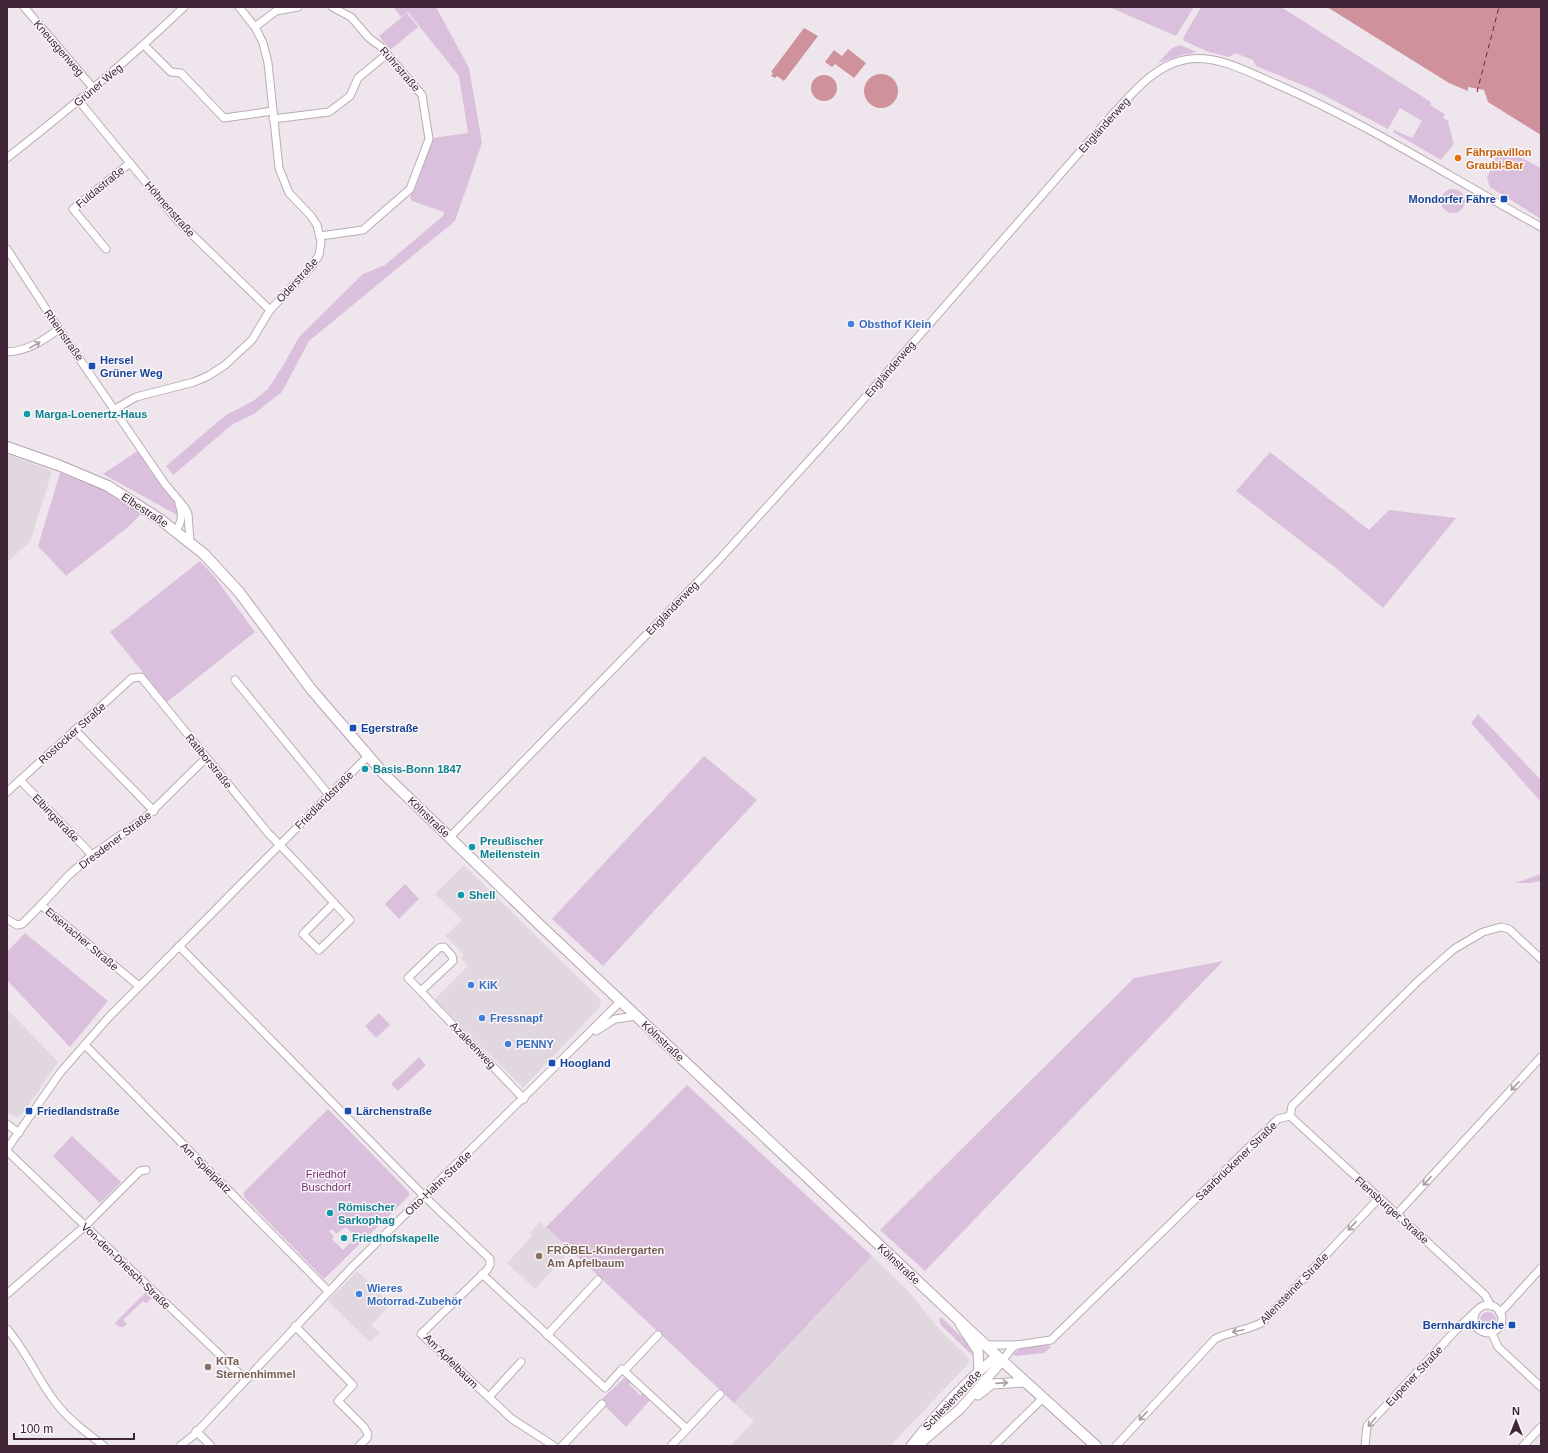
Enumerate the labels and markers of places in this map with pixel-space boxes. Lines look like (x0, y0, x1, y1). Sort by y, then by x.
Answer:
place label: Fährpavillon Graubi-Bar (1466, 146, 1532, 171)
marker: Fährpavillon Graubi-Bar (1453, 153, 1463, 163)
place label: Mondorfer Fähre (1409, 193, 1496, 205)
marker: Mondorfer Fähre (1499, 194, 1509, 204)
place label: Obsthof Klein (859, 318, 931, 330)
marker: Obsthof Klein (846, 319, 856, 329)
place label: Hersel Grüner Weg (100, 354, 163, 379)
marker: Hersel Grüner Weg (87, 361, 97, 371)
place label: Marga-Loenertz-Haus (35, 408, 147, 420)
marker: Marga-Loenertz-Haus (22, 409, 32, 419)
place label: Egerstraße (361, 722, 418, 734)
marker: Egerstraße (348, 723, 358, 733)
place label: Basis-Bonn 1847 (373, 763, 462, 775)
marker: Basis-Bonn 1847 (360, 764, 370, 774)
place label: Preußischer Meilenstein (480, 835, 544, 860)
marker: Preußischer Meilenstein (467, 842, 477, 852)
place label: Shell (469, 889, 495, 901)
marker: Shell (456, 890, 466, 900)
place label: KiK (479, 979, 498, 991)
marker: KiK (466, 980, 476, 990)
place label: Fressnapf (490, 1012, 543, 1024)
marker: Fressnapf (477, 1013, 487, 1023)
place label: PENNY (516, 1038, 555, 1050)
marker: PENNY (503, 1039, 513, 1049)
place label: Hoogland (560, 1057, 611, 1069)
marker: Hoogland (547, 1058, 557, 1068)
place label: Friedlandstraße (37, 1105, 120, 1117)
place label: Lärchenstraße (356, 1105, 432, 1117)
marker: Friedlandstraße (24, 1106, 34, 1116)
marker: Lärchenstraße (343, 1106, 353, 1116)
place label: Römischer Sarkophag (338, 1201, 396, 1226)
marker: Römischer Sarkophag (325, 1208, 335, 1218)
place label: Friedhofskapelle (352, 1232, 439, 1244)
marker: Friedhofskapelle (339, 1233, 349, 1243)
place label: FRÖBEL-Kindergarten Am Apfelbaum (547, 1244, 665, 1269)
marker: FRÖBEL-Kindergarten Am Apfelbaum (534, 1251, 544, 1261)
place label: Wieres Motorrad-Zubehör (367, 1282, 463, 1307)
marker: Wieres Motorrad-Zubehör (354, 1289, 364, 1299)
place label: Bernhardkirche (1423, 1319, 1504, 1331)
marker: Bernhardkirche (1507, 1320, 1517, 1330)
place label: KiTa Sternenhimmel (216, 1355, 295, 1380)
marker: KiTa Sternenhimmel (203, 1362, 213, 1372)

